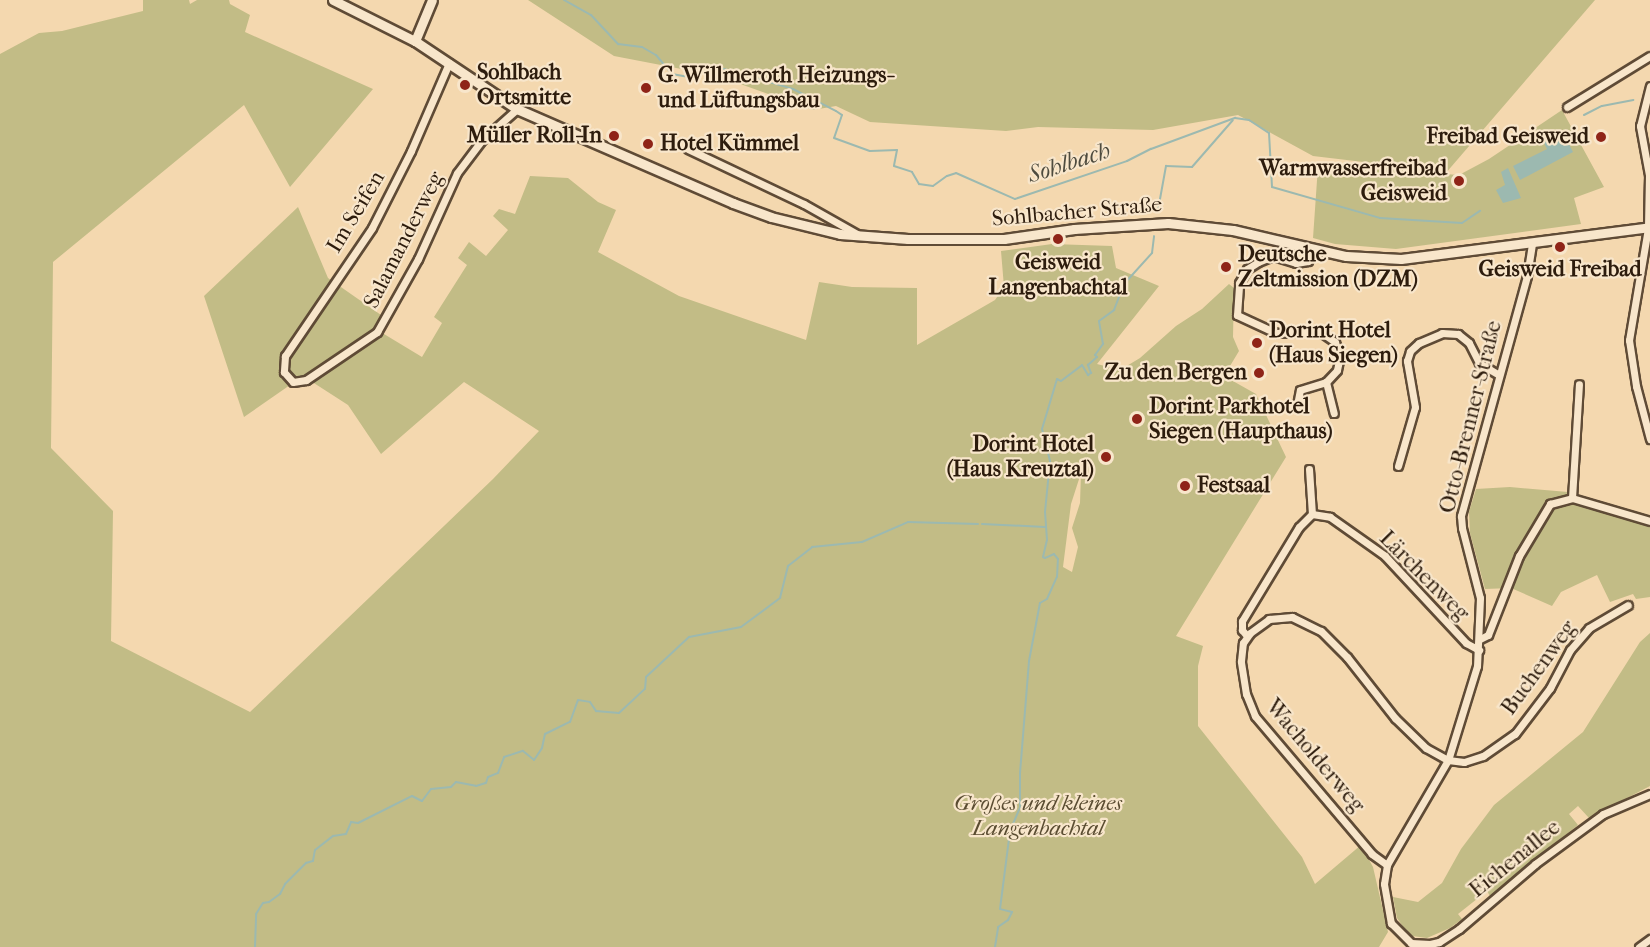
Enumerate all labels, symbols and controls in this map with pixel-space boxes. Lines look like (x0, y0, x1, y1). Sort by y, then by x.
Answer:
place label: Sohlbach Ortsmitte (477, 59, 571, 110)
place label: G. Willmeroth Heizungs- und Lüftungsbau (658, 62, 892, 113)
marker: Sohlbach Ortsmitte (458, 78, 472, 92)
marker: G. Willmeroth Heizungs- und Lüftungsbau (639, 81, 653, 95)
place label: Müller Roll-In (467, 123, 602, 149)
place label: Freibad Geisweid (1426, 124, 1589, 150)
marker: Müller Roll-In (607, 129, 621, 143)
marker: Freibad Geisweid (1594, 130, 1608, 144)
place label: Hotel Kümmel (660, 131, 799, 157)
water label: Sohlbach (1024, 136, 1114, 190)
marker: Hotel Kümmel (641, 137, 655, 151)
place label: Warmwasserfreibad Geisweid (1259, 155, 1447, 206)
street label: Im Seifen (321, 166, 391, 258)
street label: Salamanderweg (358, 167, 450, 313)
marker: Warmwasserfreibad Geisweid (1452, 174, 1466, 188)
street label: Sohlbacher Straße (991, 191, 1163, 233)
marker: Geisweid Langenbachtal (1051, 232, 1065, 246)
marker: Geisweid Freibad (1553, 240, 1567, 254)
place label: Deutsche Zeltmission (DZM) (1238, 241, 1418, 292)
place label: Geisweid Langenbachtal (988, 249, 1128, 300)
place label: Geisweid Freibad (1479, 257, 1641, 283)
marker: Deutsche Zeltmission (DZM) (1219, 260, 1233, 274)
place label: Dorint Hotel (Haus Siegen) (1269, 317, 1398, 368)
street label: Otto-Brenner-Straße (1434, 318, 1508, 516)
marker: Dorint Hotel (Haus Siegen) (1250, 336, 1264, 350)
place label: Zu den Bergen (1105, 360, 1247, 386)
marker: Zu den Bergen (1252, 366, 1266, 380)
place label: Dorint Parkhotel Siegen (Haupthaus) (1149, 393, 1333, 445)
marker: Dorint Parkhotel Siegen (Haupthaus) (1130, 412, 1144, 426)
place label: Dorint Hotel (Haus Kreuztal) (947, 431, 1094, 482)
marker: Dorint Hotel (Haus Kreuztal) (1099, 450, 1113, 464)
place label: Festsaal (1197, 473, 1270, 499)
marker: Festsaal (1178, 479, 1192, 493)
street label: Lärchenweg (1374, 526, 1474, 626)
street label: Buchenweg (1496, 616, 1582, 720)
street label: Wacholderweg (1260, 694, 1370, 818)
park label: Großes und kleines Langenbachtal (954, 790, 1122, 842)
street label: Eichenallee (1464, 814, 1566, 904)

